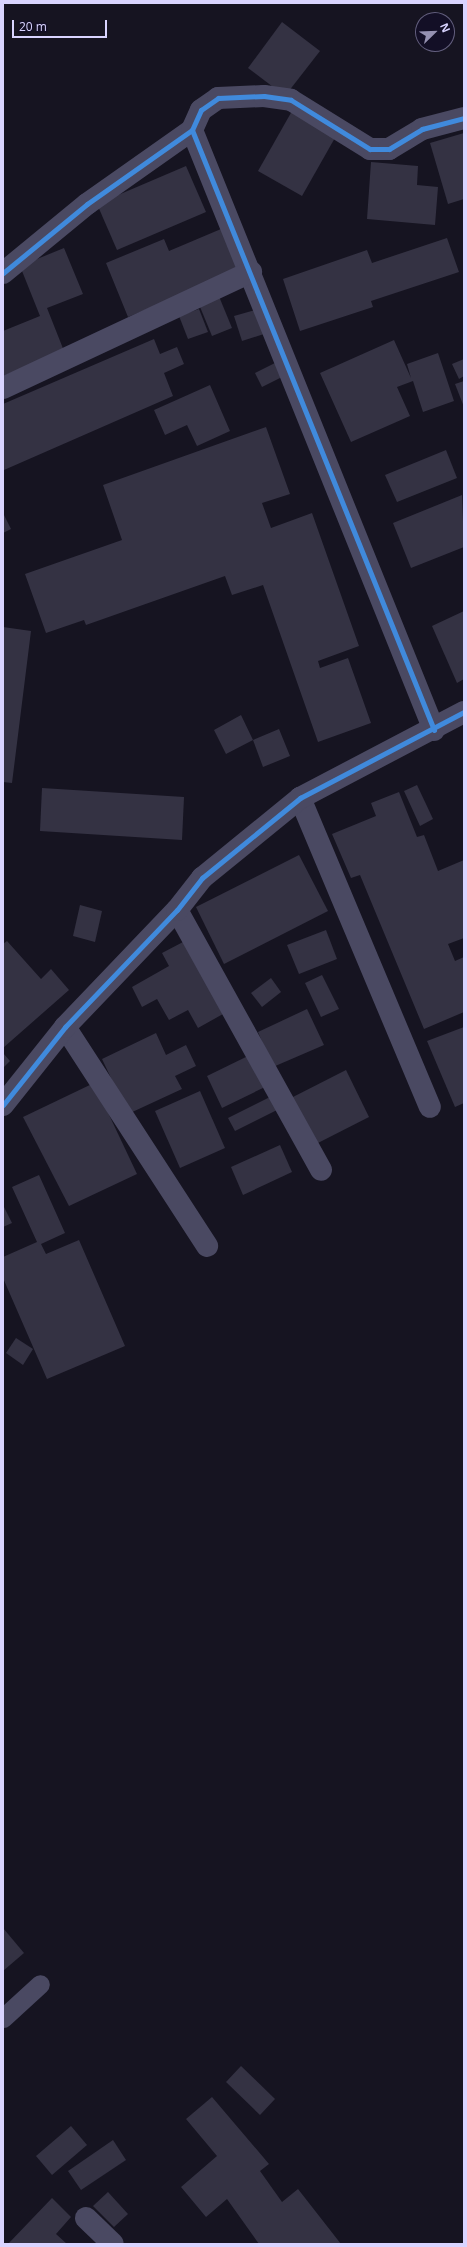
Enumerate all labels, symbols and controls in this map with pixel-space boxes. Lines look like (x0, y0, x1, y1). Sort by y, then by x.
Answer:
scale bar (14, 12, 109, 38)
north arrow (415, 12, 455, 52)
text: 20 m (19, 18, 47, 35)
text: N (437, 20, 454, 35)

